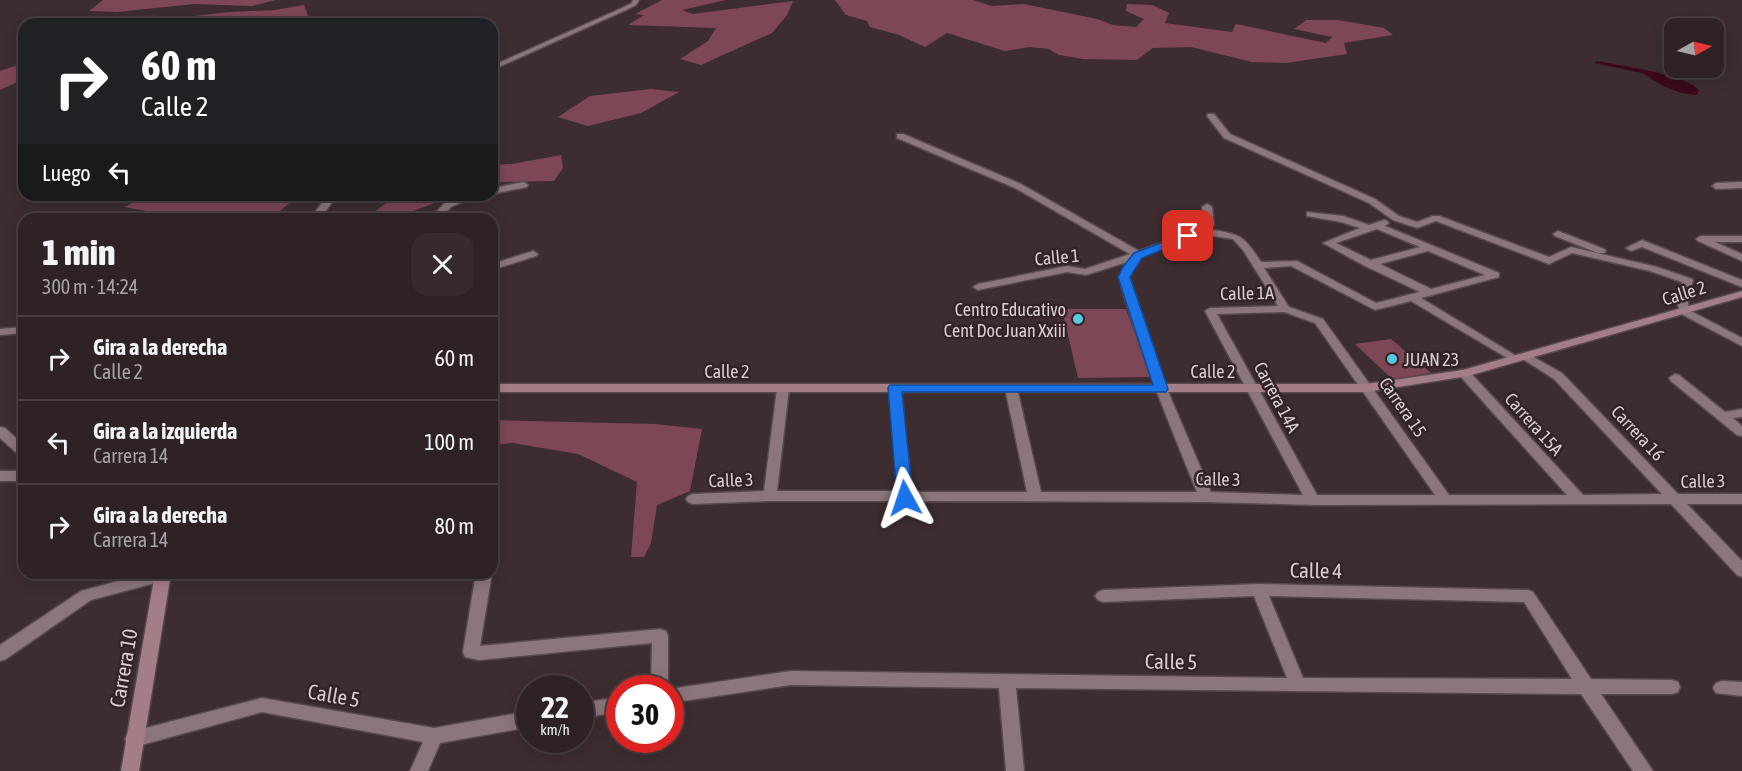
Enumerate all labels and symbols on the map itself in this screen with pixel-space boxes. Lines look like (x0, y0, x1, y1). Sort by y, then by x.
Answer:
north arrow (1664, 18, 1724, 78)
pin (1162, 210, 1213, 261)
street label: Calle 1 (1034, 245, 1080, 269)
street label: Calle 2 (1659, 276, 1709, 310)
street label: Calle 1A (1220, 282, 1274, 304)
place label: Centro Educativo Cent Doc Juan Xxiii (944, 299, 1066, 341)
marker: Centro Educativo Cent Doc Juan Xxiii (1071, 312, 1085, 326)
place label: JUAN 23 (1404, 349, 1459, 370)
marker: JUAN 23 (1385, 352, 1399, 366)
street label: Carrera 14A (1250, 358, 1304, 436)
street label: Calle 2 (705, 361, 749, 382)
street label: Calle 2 (1191, 361, 1235, 382)
street label: Carrera 15 (1375, 373, 1431, 441)
street label: Carrera 15A (1501, 388, 1568, 460)
street label: Carrera 16 (1607, 401, 1669, 465)
position arrow (873, 466, 937, 530)
street label: Calle 3 (1195, 468, 1241, 490)
street label: Calle 3 (708, 469, 754, 491)
street label: Calle 3 (1680, 470, 1726, 492)
street label: Calle 4 (1290, 558, 1343, 582)
street label: Carrera 10 (104, 627, 142, 709)
street label: Calle 5 (1145, 649, 1197, 673)
speed limit sign: 30 (606, 675, 684, 753)
street label: Calle 5 (306, 679, 362, 711)

